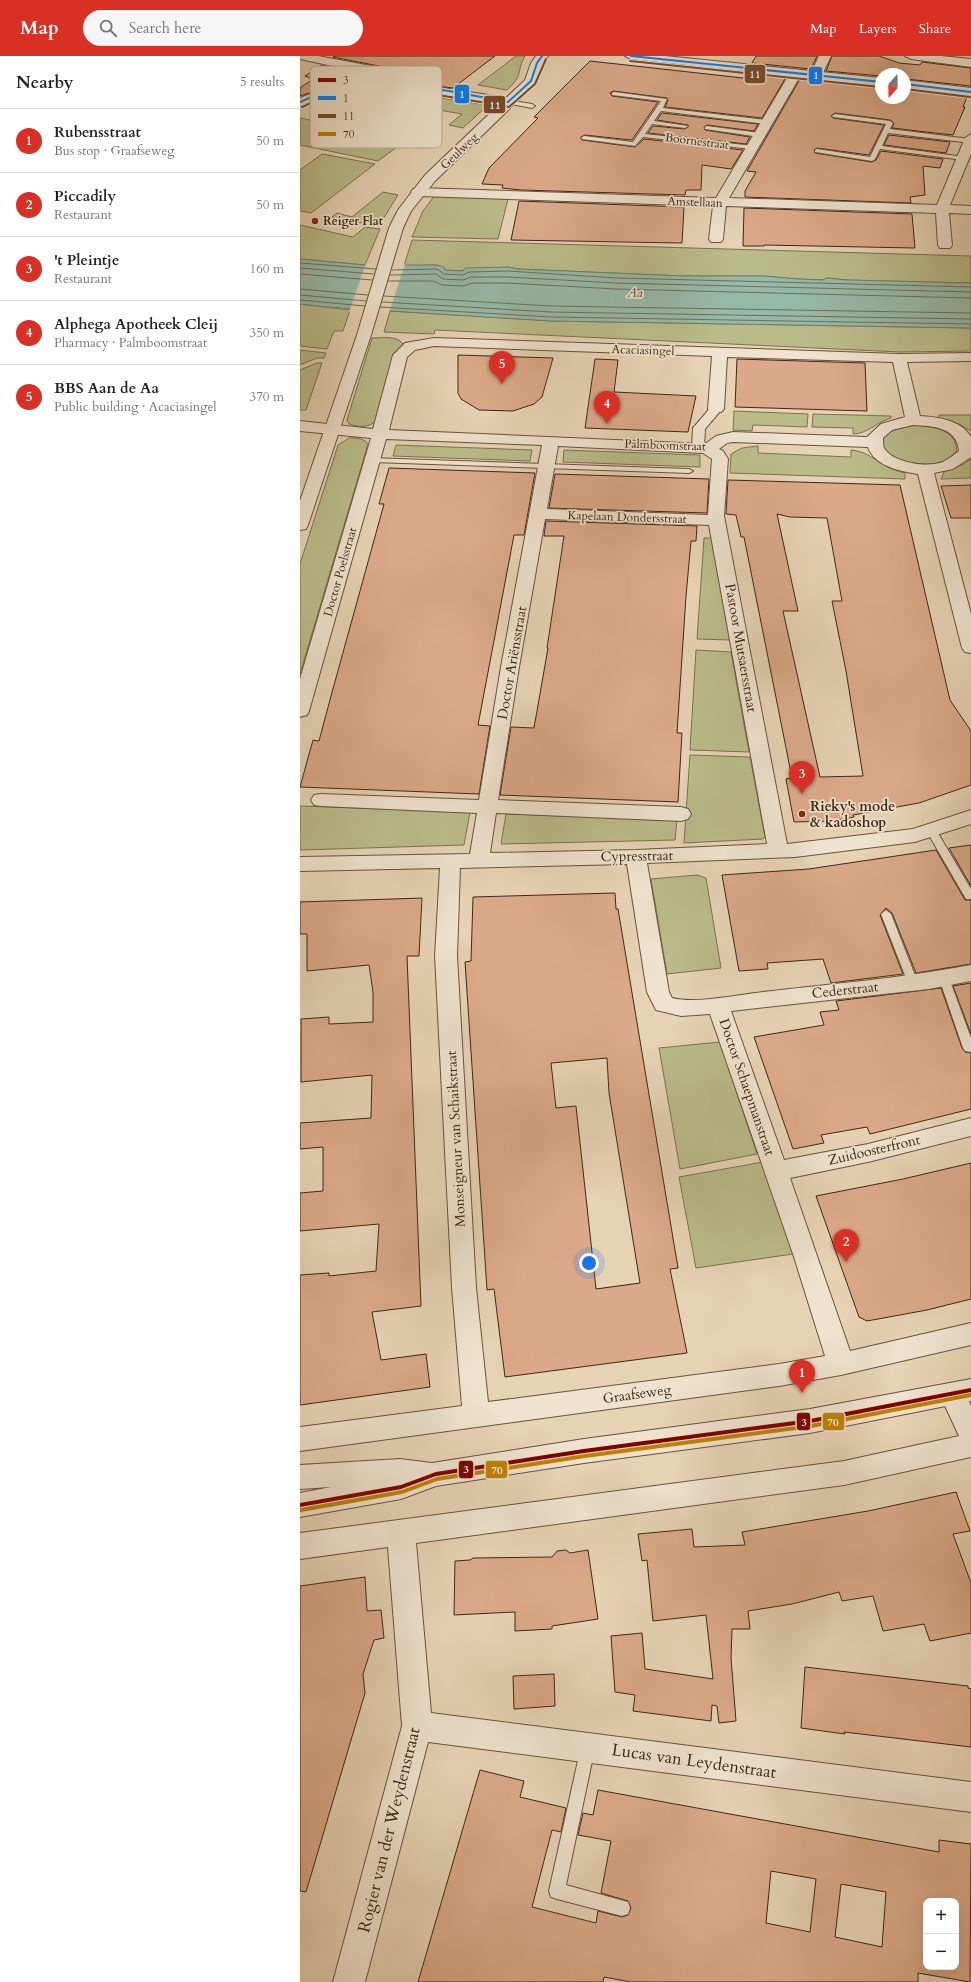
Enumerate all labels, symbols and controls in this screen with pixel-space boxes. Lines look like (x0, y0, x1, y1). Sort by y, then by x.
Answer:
search box (83, 10, 363, 46)
text: Map (20, 15, 59, 41)
icon: search (97, 17, 119, 39)
text: Search here (129, 18, 201, 38)
text: Map (810, 19, 837, 38)
text: Layers (859, 19, 897, 38)
text: Share (919, 19, 951, 38)
line badge: 11 (744, 64, 766, 84)
legend (310, 66, 442, 148)
line badge: 1 (808, 66, 823, 85)
text: 11 (749, 67, 761, 82)
text: 1 (813, 68, 819, 83)
north arrow (875, 68, 911, 104)
text: Nearby (16, 71, 73, 94)
text: 5 results (240, 73, 284, 91)
text: 3 (343, 73, 349, 88)
line badge: 1 (454, 84, 470, 104)
text: 1 (459, 87, 465, 102)
text: 1 (343, 91, 349, 106)
line badge: 11 (483, 95, 506, 114)
text: 11 (489, 98, 501, 113)
text: 11 (343, 109, 354, 124)
text: Rubensstraat (54, 122, 141, 142)
text: 70 (343, 127, 355, 142)
street label: Geulweg (437, 129, 481, 173)
street label: Boornestraat (664, 129, 730, 153)
text: 1 (26, 132, 32, 150)
text: 50 m (256, 132, 284, 150)
text: Bus stop · Graafseweg (54, 142, 175, 160)
text: Piccadily (54, 186, 116, 206)
street label: Amstellaan (667, 193, 723, 211)
text: 2 (26, 196, 32, 214)
text: 50 m (256, 196, 284, 214)
text: Restaurant (54, 206, 112, 224)
place label: Reiger Flat (323, 213, 384, 229)
marker: Reiger Flat (310, 216, 320, 226)
text: 't Pleintje (54, 250, 119, 270)
text: 3 (26, 260, 32, 278)
text: 160 m (250, 260, 284, 278)
text: Restaurant (54, 270, 112, 288)
water label: Aa (626, 284, 643, 302)
text: Alphega Apotheek Cleij (54, 314, 218, 334)
text: 4 (26, 324, 32, 342)
text: 350 m (250, 324, 284, 342)
text: Pharmacy · Palmboomstraat (54, 334, 207, 352)
street label: Acaciasingel (611, 341, 675, 359)
pin: 5 (489, 351, 515, 384)
text: BBS Aan de Aa (54, 378, 159, 398)
text: 5 (26, 388, 32, 406)
text: 370 m (250, 388, 284, 406)
pin: 4 (594, 391, 620, 424)
text: Public building · Acaciasingel (54, 398, 217, 416)
street label: Palmboomstraat (624, 436, 706, 454)
street label: Kapelaan Dondersstraat (567, 507, 687, 527)
street label: Doctor Poelsstraat (320, 525, 360, 618)
street label: Pastoor Mutsaersstraat (720, 582, 762, 714)
street label: Doctor Ariënsstraat (493, 604, 531, 721)
pin: 3 (789, 761, 815, 794)
place label: Rieky's mode & kadoshop (810, 797, 895, 832)
marker: Rieky's mode & kadoshop (797, 809, 807, 819)
street label: Cypresstraat (601, 846, 674, 866)
street label: Cederstraat (811, 977, 880, 1003)
street label: Doctor Schaepmanstraat (715, 1016, 780, 1159)
street label: Monseigneur van Schaikstraat (442, 1050, 470, 1228)
street label: Zuidoosterfront (826, 1130, 923, 1170)
pin: 2 (833, 1229, 859, 1262)
your location (579, 1253, 599, 1273)
pin: 1 (789, 1360, 815, 1393)
street label: Graafseweg (601, 1380, 673, 1408)
line badge: 3 (796, 1412, 811, 1431)
line badge: 70 (822, 1412, 845, 1431)
text: 3 (801, 1415, 807, 1430)
text: 70 (827, 1415, 839, 1430)
line badge: 3 (458, 1460, 474, 1479)
line badge: 70 (485, 1460, 508, 1479)
text: 3 (463, 1462, 469, 1477)
text: 70 (491, 1463, 503, 1478)
street label: Rogier van der Weydenstraat (352, 1724, 426, 1935)
street label: Lucas van Leydenstraat (610, 1738, 778, 1784)
map controls (923, 1898, 959, 1970)
button: + (923, 1898, 959, 1934)
button: − (923, 1934, 959, 1970)

